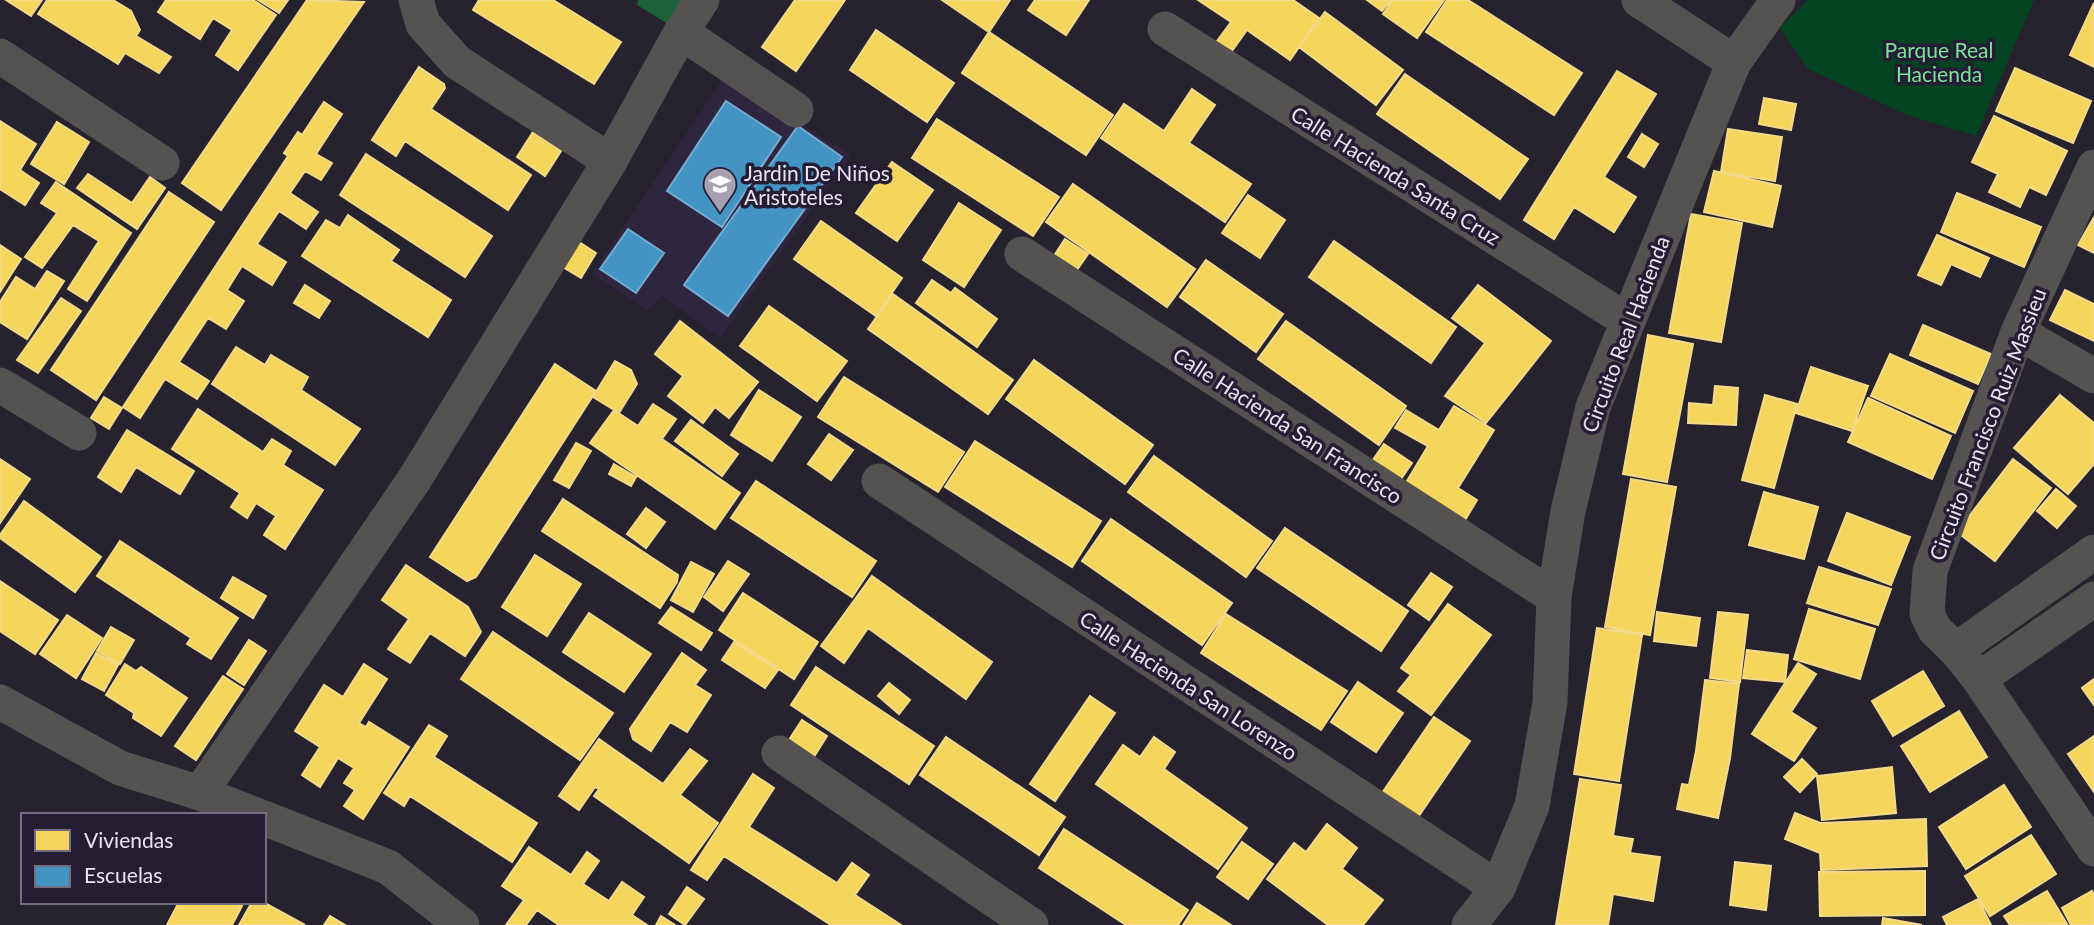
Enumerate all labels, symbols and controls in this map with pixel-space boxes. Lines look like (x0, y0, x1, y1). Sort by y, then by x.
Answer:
park label: Parque Real Hacienda (1885, 37, 1993, 86)
street label: Calle Hacienda Santa Cruz (1287, 100, 1505, 250)
place label: Jardin De Niños Aristoteles (744, 160, 890, 209)
school or university icon: Jardin De Niños Aristoteles (701, 165, 739, 214)
street label: Circuito Real Hacienda (1576, 232, 1674, 436)
street label: Circuito Francisco Ruiz Massieu (1923, 284, 2051, 564)
street label: Calle Hacienda San Francisco (1169, 342, 1407, 508)
street label: Calle Hacienda San Lorenzo (1076, 605, 1303, 765)
legend (21, 813, 266, 904)
text: Viviendas (84, 827, 173, 852)
text: Escuelas (84, 862, 162, 887)

